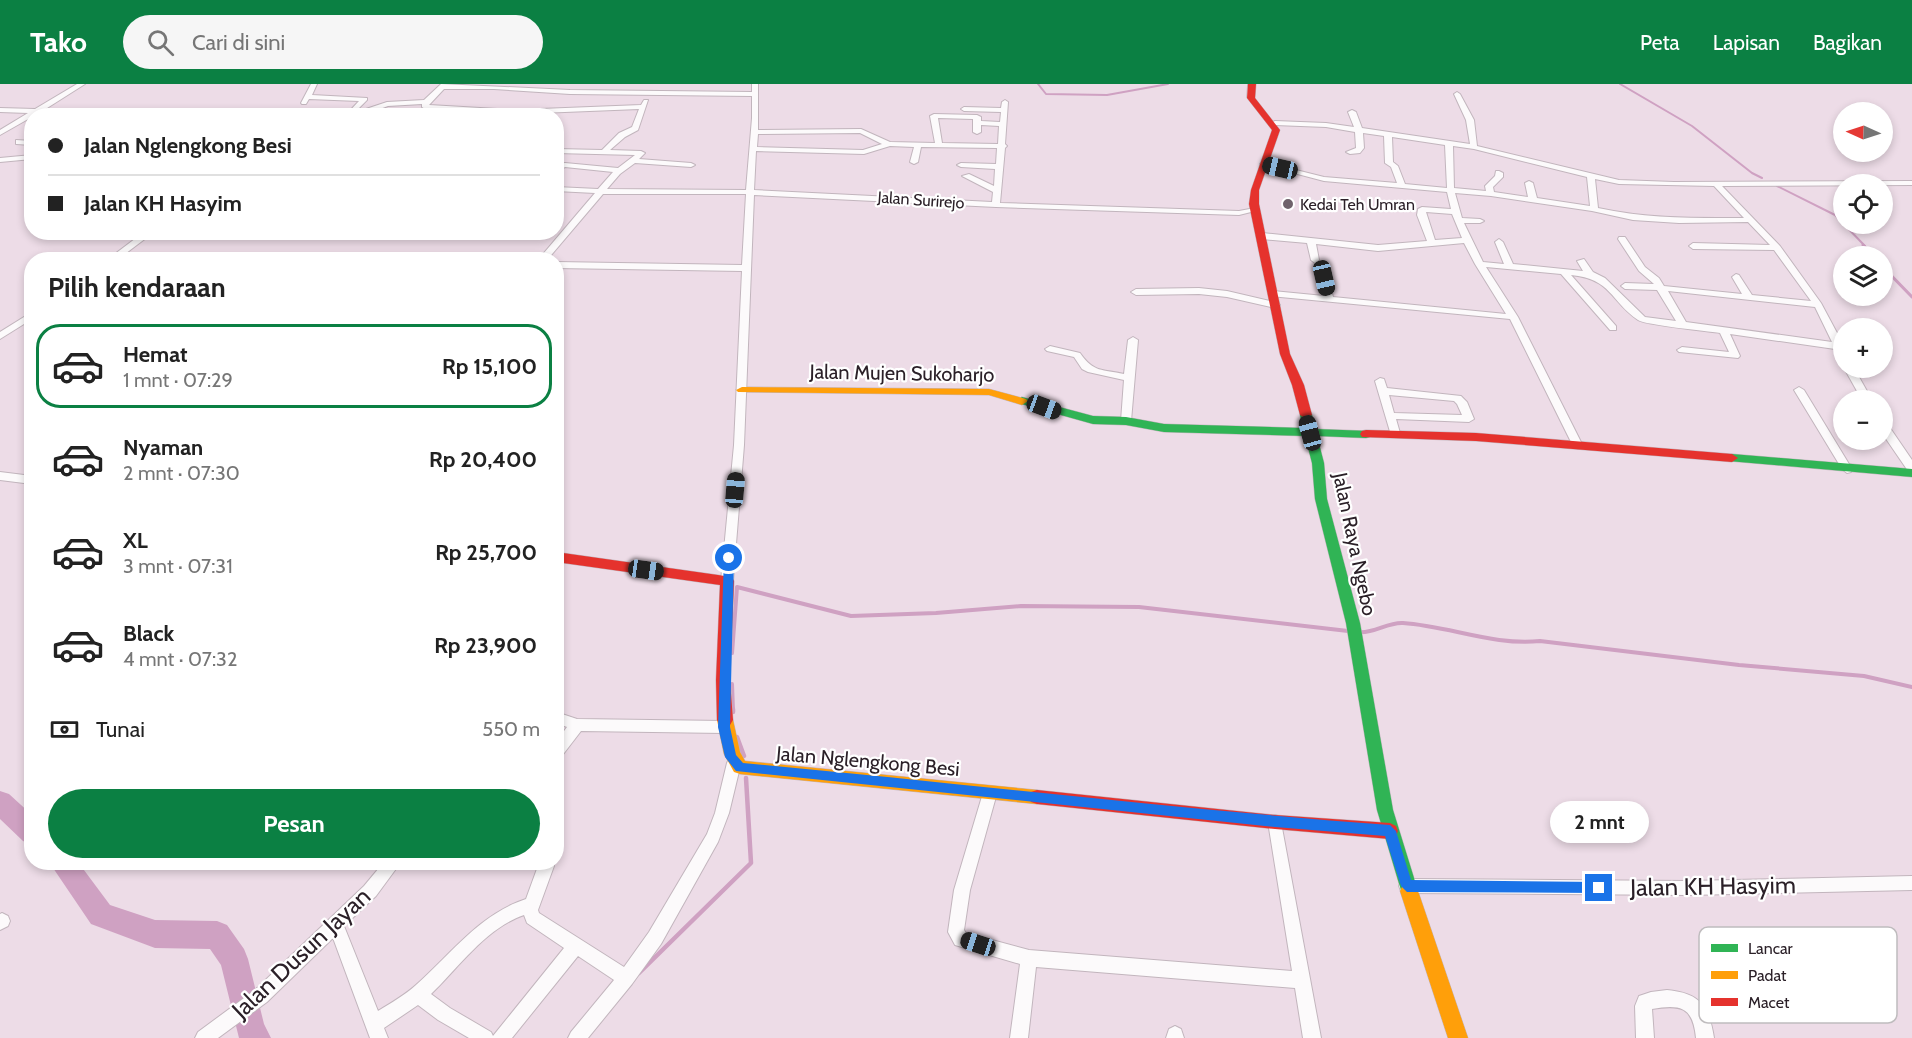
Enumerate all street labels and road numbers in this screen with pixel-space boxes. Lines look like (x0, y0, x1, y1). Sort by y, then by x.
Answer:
street label: Jalan Surirejo (876, 187, 965, 213)
street label: Jalan Mujen Sukoharjo (808, 359, 995, 387)
street label: Jalan Raya Ngebo (1328, 469, 1382, 618)
street label: Jalan Nglengkong Besi (774, 741, 961, 781)
street label: Jalan KH Hasyim (1629, 870, 1796, 902)
street label: Jalan Dusun Jayan (225, 882, 376, 1025)

